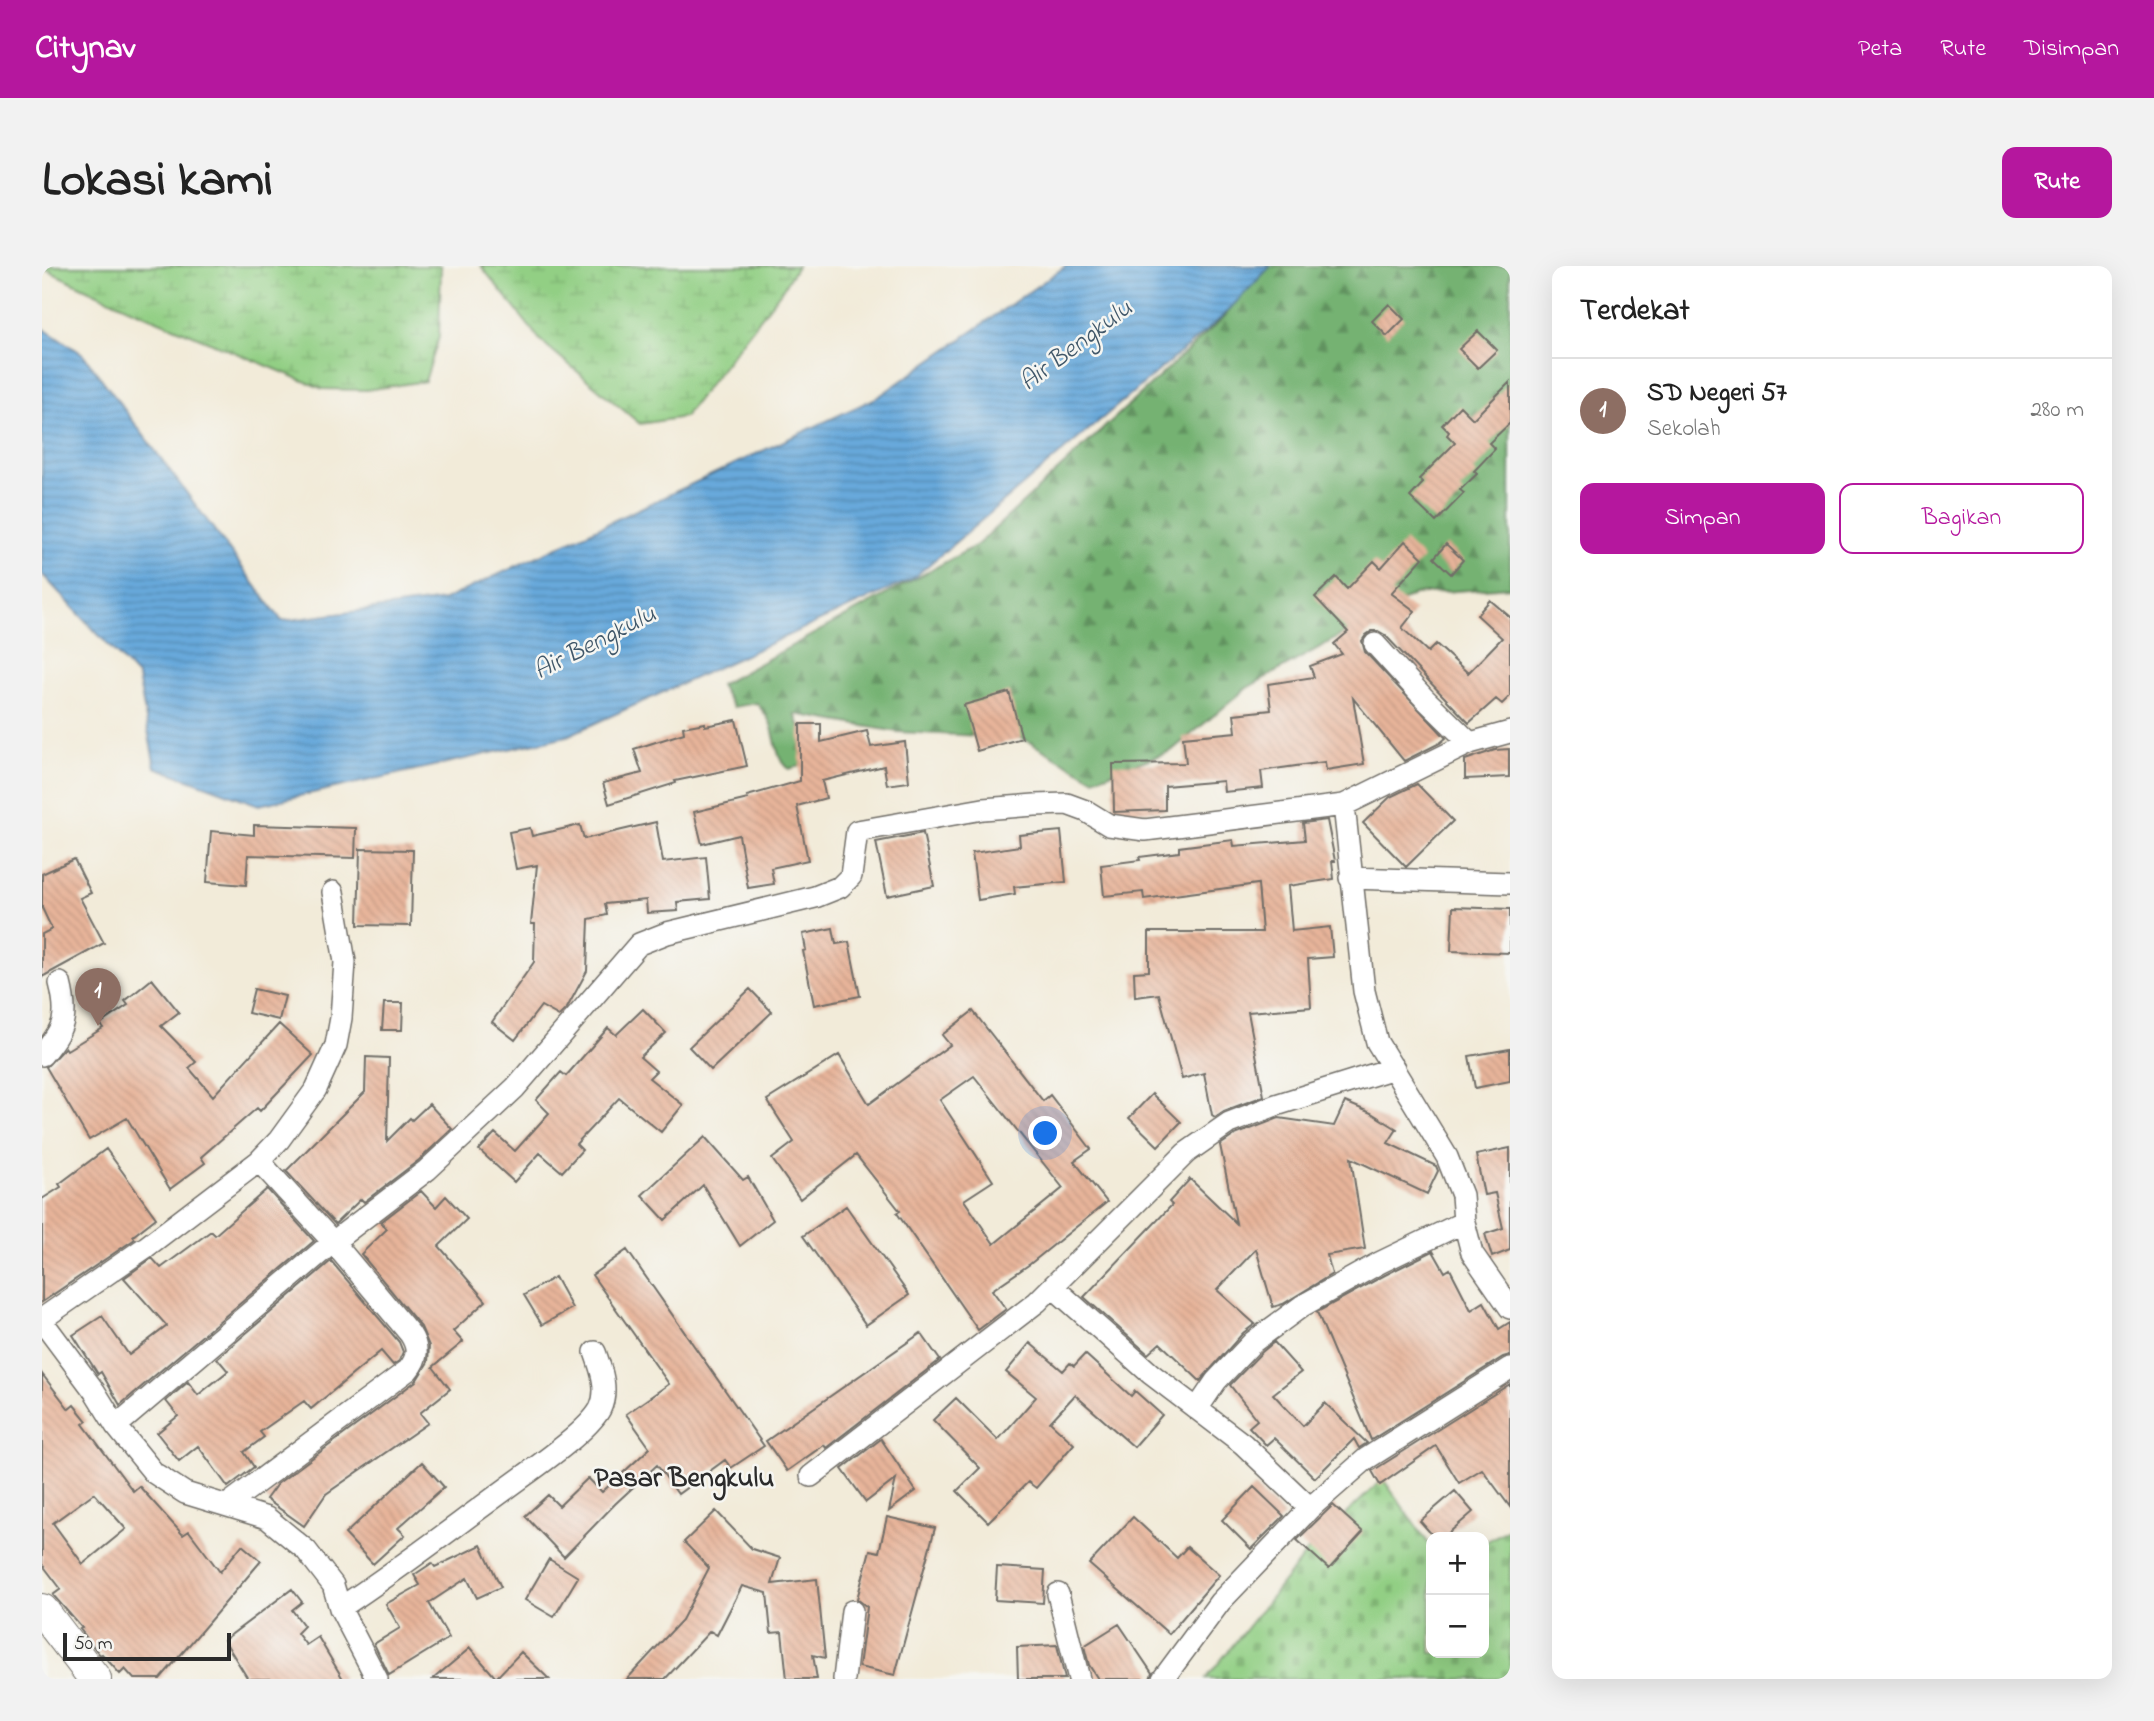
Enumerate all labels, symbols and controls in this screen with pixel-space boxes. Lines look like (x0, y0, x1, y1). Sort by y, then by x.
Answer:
text: Citynav (35, 25, 135, 73)
text: Peta (1858, 32, 1902, 67)
text: Rute (1940, 32, 1986, 67)
text: Disimpan (2024, 32, 2119, 67)
text: Lokasi kami (42, 146, 273, 218)
button: Rute (2002, 147, 2112, 218)
text: Terdekat (1580, 290, 1690, 334)
water label: Air Bengkulu (1012, 291, 1142, 402)
text: SD Negeri 57 (1647, 375, 1787, 413)
text: 1 (1599, 394, 1607, 427)
text: 280 m (2030, 394, 2084, 427)
text: Sekolah (1647, 413, 1721, 446)
button: Simpan (1580, 483, 1825, 554)
button: Bagikan (1839, 483, 2084, 554)
water label: Air Bengkulu (527, 596, 664, 691)
pin: 1 (75, 968, 121, 1026)
your location (1028, 1116, 1062, 1150)
district label: Pasar Bengkulu (594, 1459, 774, 1501)
map controls (1426, 1532, 1489, 1658)
button: + (1426, 1532, 1489, 1595)
button: − (1426, 1595, 1489, 1658)
scale bar (63, 1630, 231, 1662)
text: 50 m (74, 1631, 113, 1658)

